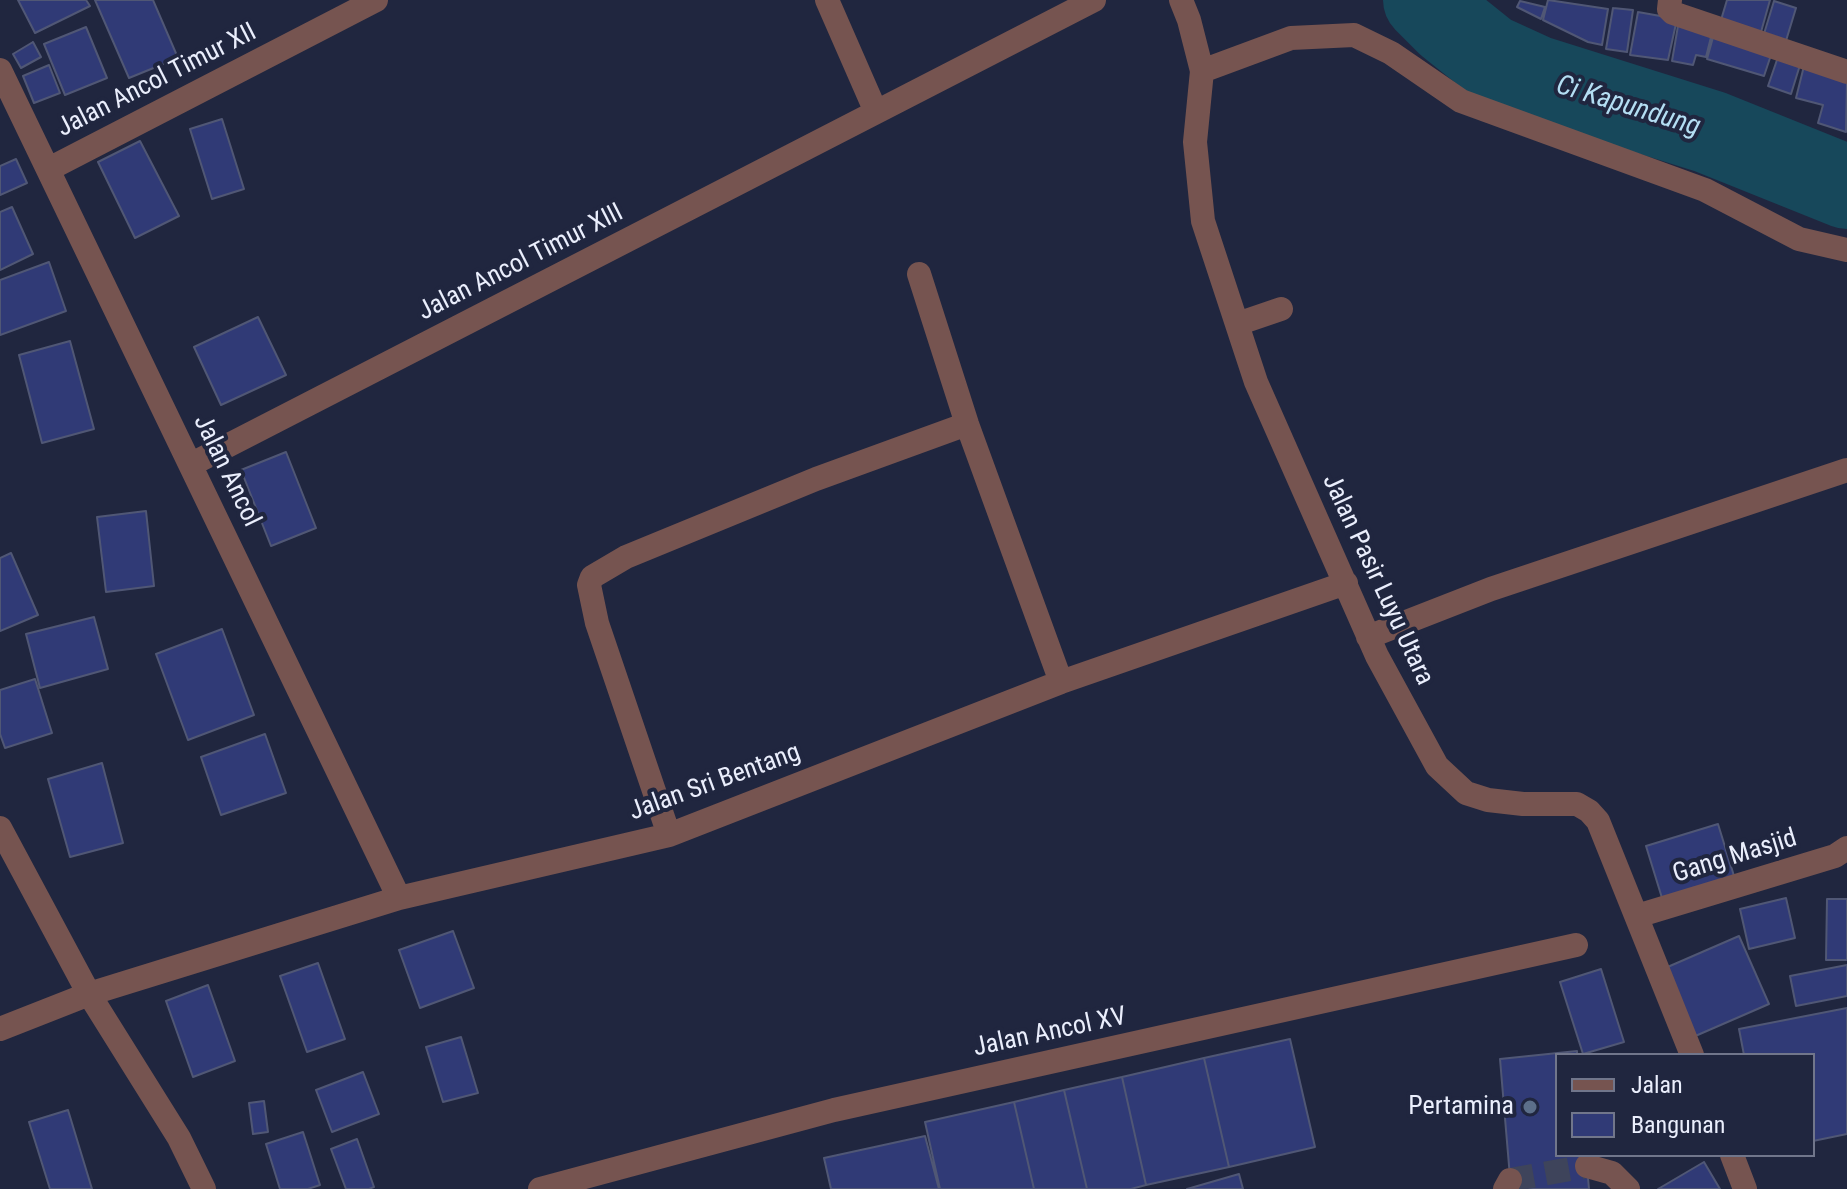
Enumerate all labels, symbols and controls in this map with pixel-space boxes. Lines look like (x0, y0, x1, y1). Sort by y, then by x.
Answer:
street label: Jalan Ancol Timur XII (52, 17, 262, 145)
water label: Ci Kapundung (1552, 69, 1704, 145)
street label: Jalan Ancol Timur XIII (413, 198, 629, 328)
street label: Jalan Ancol (186, 410, 266, 532)
street label: Jalan Pasir Luyu Utara (1315, 470, 1439, 690)
street label: Jalan Sri Bentang (625, 738, 805, 828)
street label: Gang Masjid (1669, 823, 1801, 891)
street label: Jalan Ancol XV (971, 1002, 1129, 1064)
legend (1555, 1053, 1815, 1157)
text: Jalan (1631, 1071, 1683, 1099)
place label: Pertamina (1408, 1091, 1514, 1123)
marker: Pertamina (1521, 1098, 1539, 1116)
text: Bangunan (1631, 1111, 1725, 1139)

